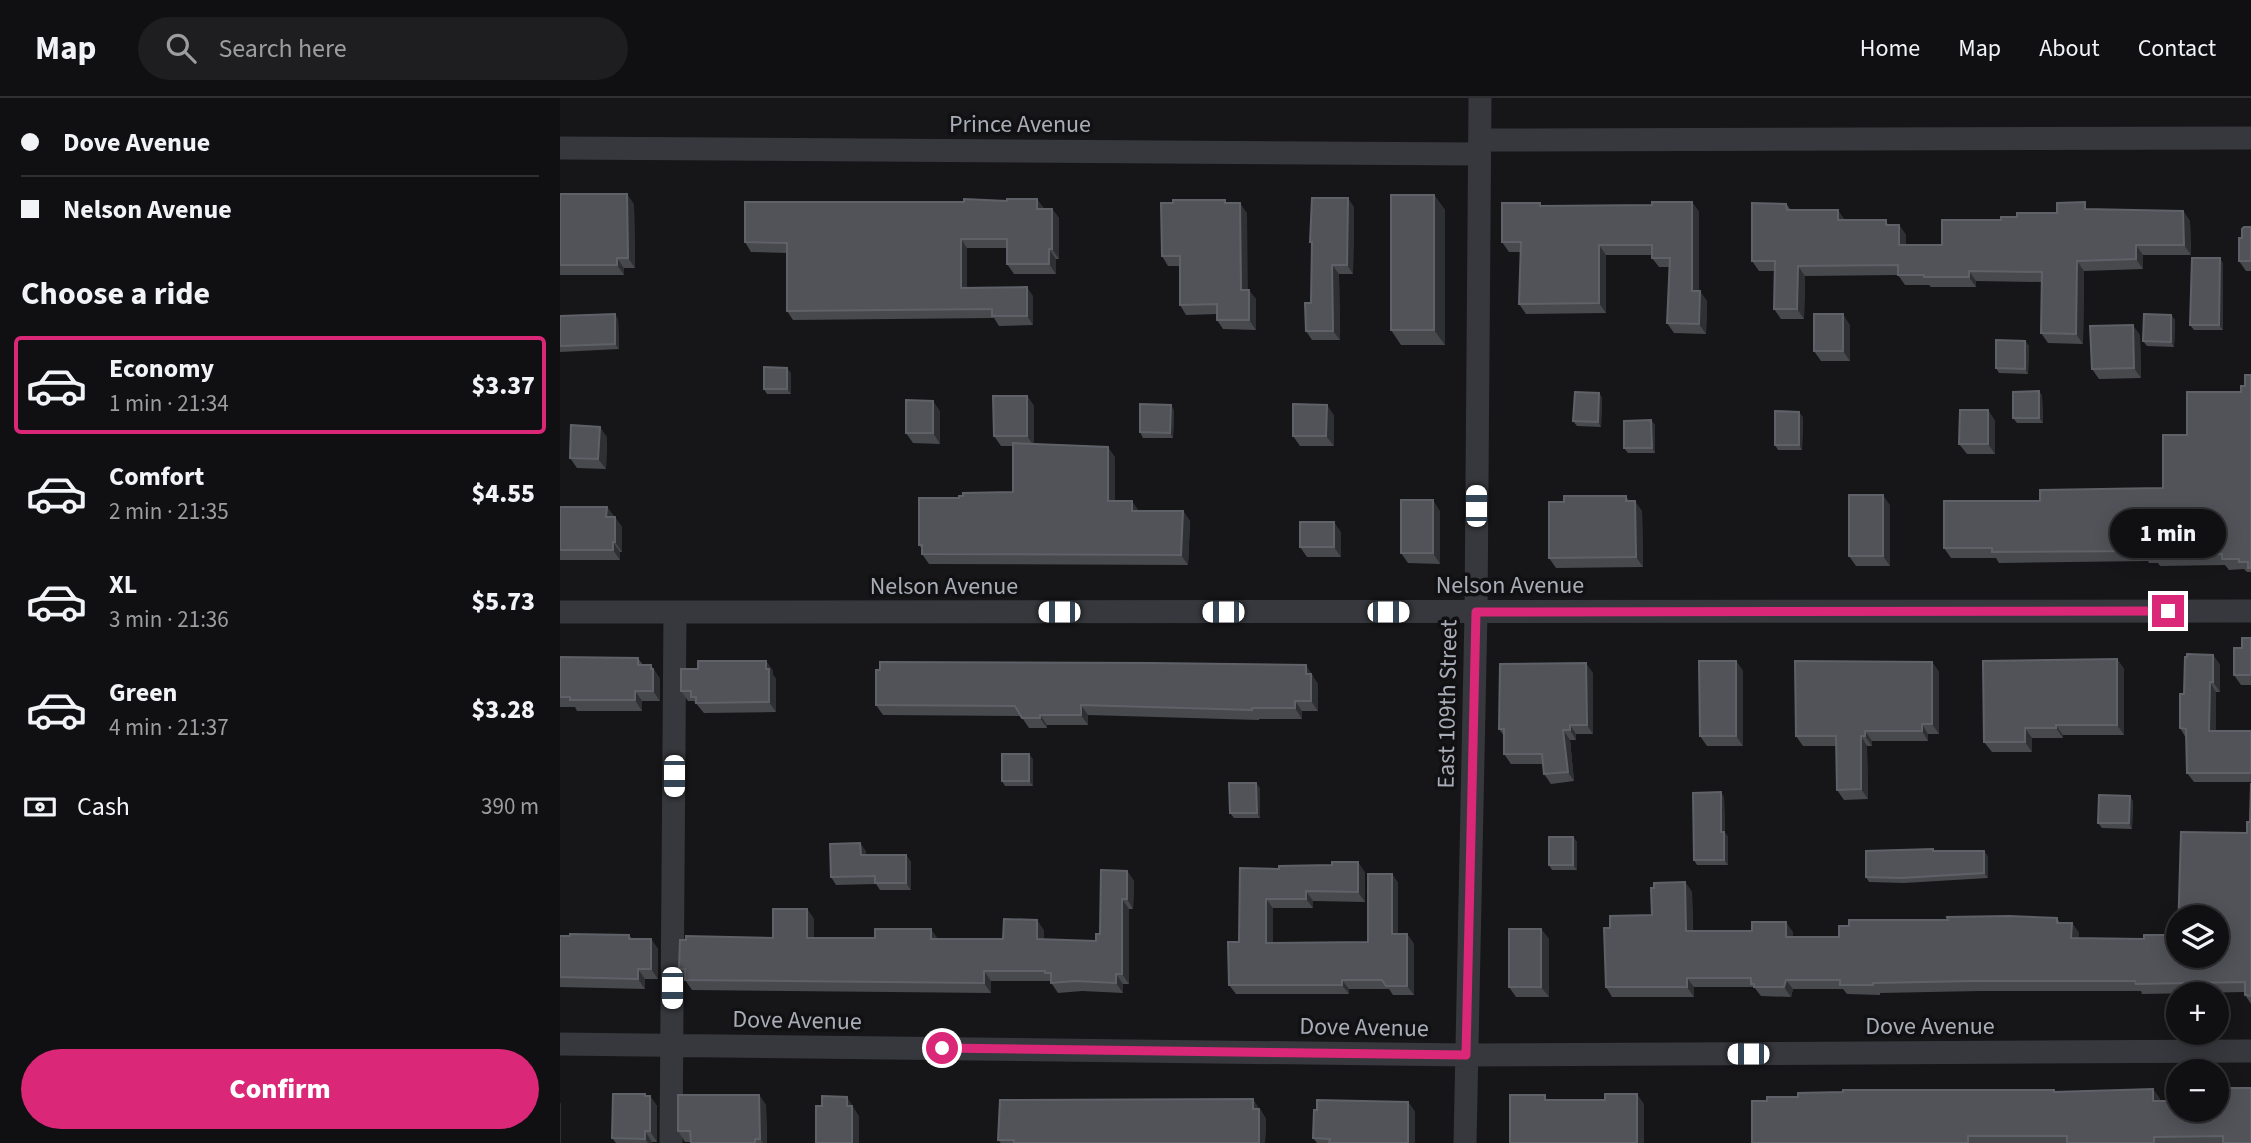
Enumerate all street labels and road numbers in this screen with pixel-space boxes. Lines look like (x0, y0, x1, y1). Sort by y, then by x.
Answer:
street label: Prince Avenue (949, 107, 1091, 142)
street label: Nelson Avenue (1436, 568, 1584, 603)
street label: Nelson Avenue (870, 569, 1018, 604)
street label: East 109th Street (1429, 619, 1466, 789)
street label: Dove Avenue (732, 1002, 862, 1039)
street label: Dove Avenue (1299, 1009, 1429, 1046)
street label: Dove Avenue (1865, 1009, 1995, 1044)

